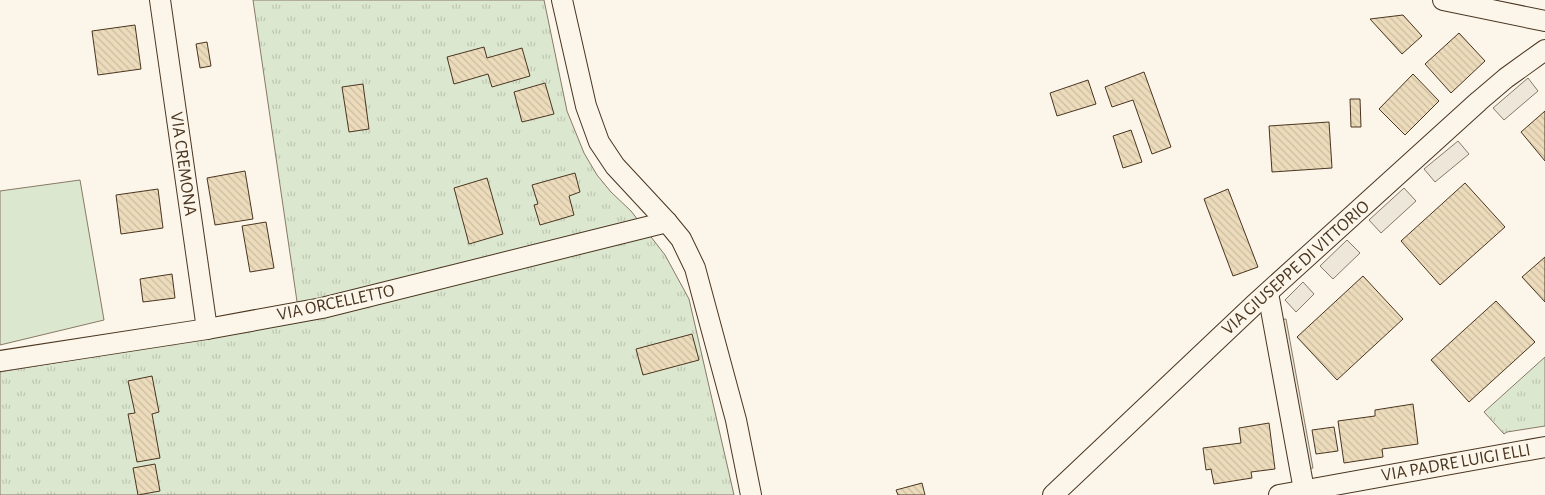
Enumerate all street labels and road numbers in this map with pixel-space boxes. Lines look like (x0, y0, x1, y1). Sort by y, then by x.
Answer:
street label: VIA CREMONA (167, 111, 199, 218)
street label: VIA GIUSEPPE DI VITTORIO (1219, 197, 1373, 339)
street label: VIA ORCELLETTO (276, 282, 396, 324)
street label: VIA PADRE LUIGI ELLI (1380, 441, 1532, 485)

